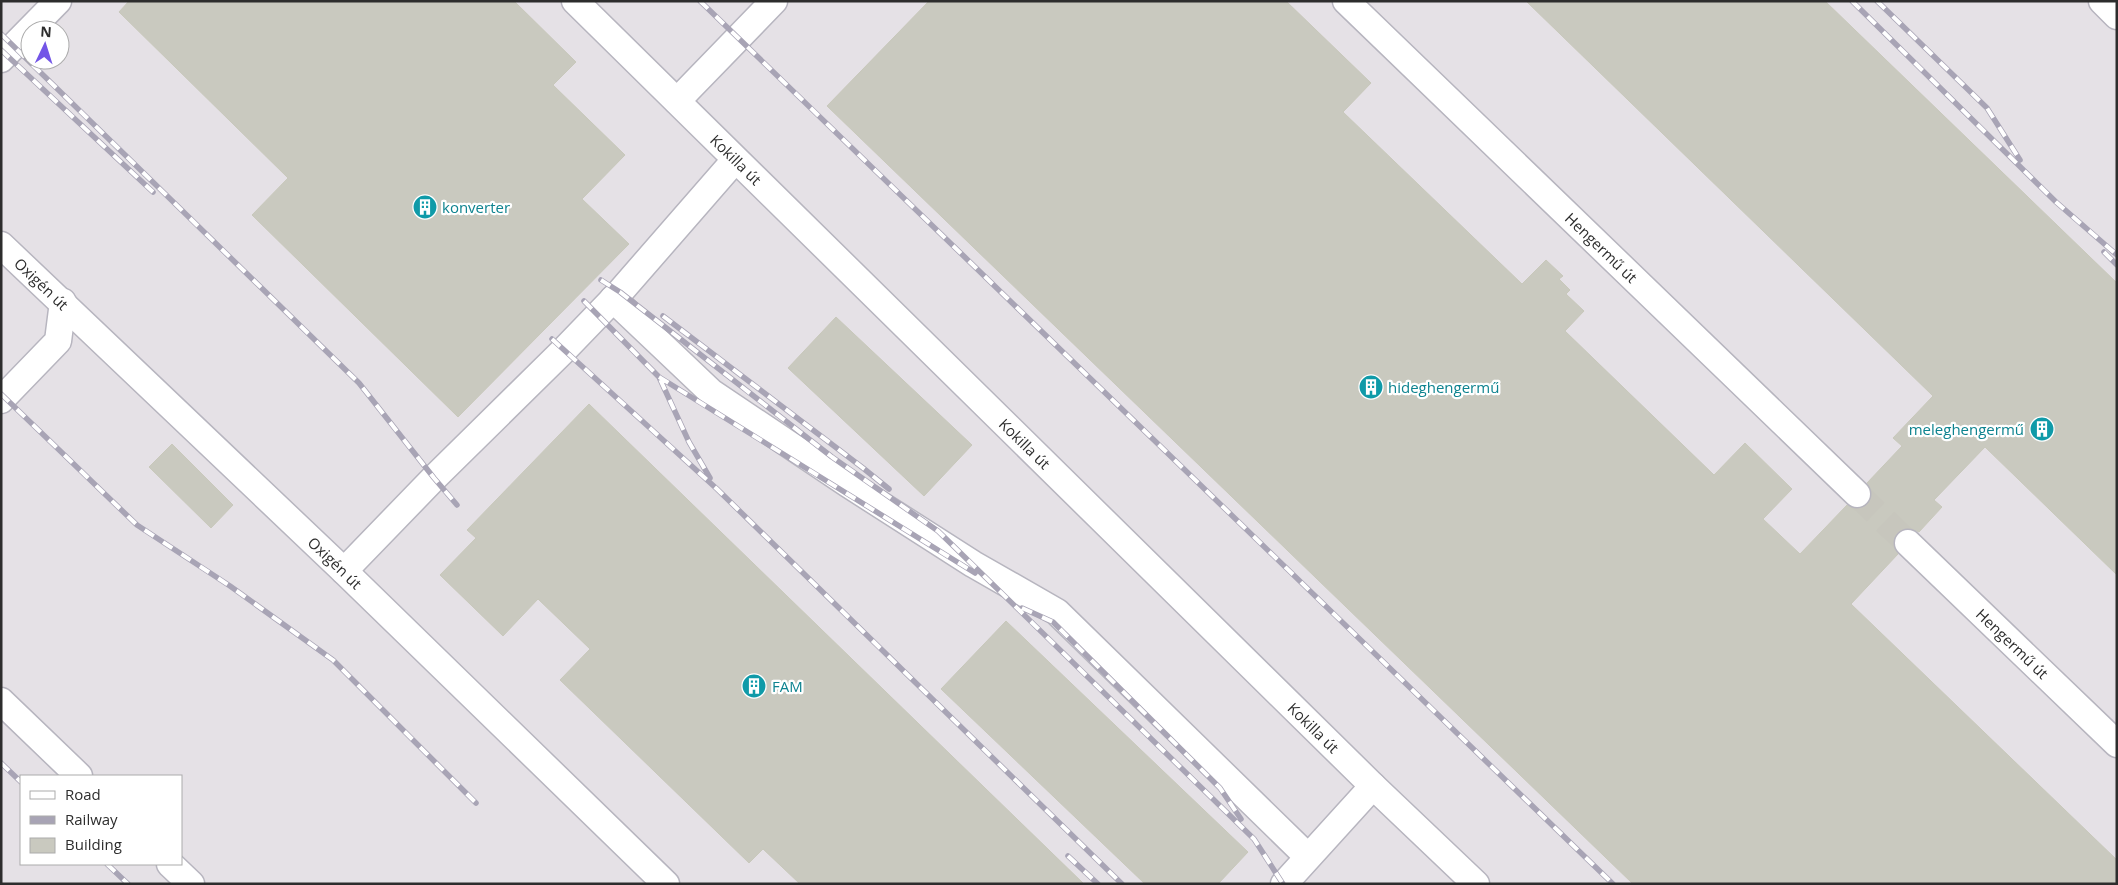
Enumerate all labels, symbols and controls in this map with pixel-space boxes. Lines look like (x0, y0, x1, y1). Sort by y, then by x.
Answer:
north arrow (20, 20, 70, 70)
text: N (40, 22, 52, 41)
street label: Kokilla út (706, 130, 766, 189)
building icon: konverter (412, 194, 438, 220)
place label: konverter (442, 197, 510, 217)
street label: Hengermű út (1561, 208, 1642, 287)
street label: Oxigén út (10, 253, 73, 314)
building icon: hideghengermű (1358, 374, 1384, 400)
place label: hideghengermű (1388, 377, 1499, 397)
street label: Kokilla út (995, 414, 1055, 473)
building icon: meleghengermű (2029, 416, 2055, 442)
place label: meleghengermű (1909, 419, 2024, 439)
street label: Oxigén út (304, 532, 366, 593)
street label: Hengermű út (1972, 604, 2053, 683)
building icon: FAM (741, 673, 767, 699)
place label: FAM (772, 676, 803, 696)
street label: Kokilla út (1284, 698, 1343, 757)
legend (20, 775, 182, 865)
text: Road (65, 784, 101, 804)
text: Railway (65, 809, 118, 829)
text: Building (65, 834, 122, 854)

